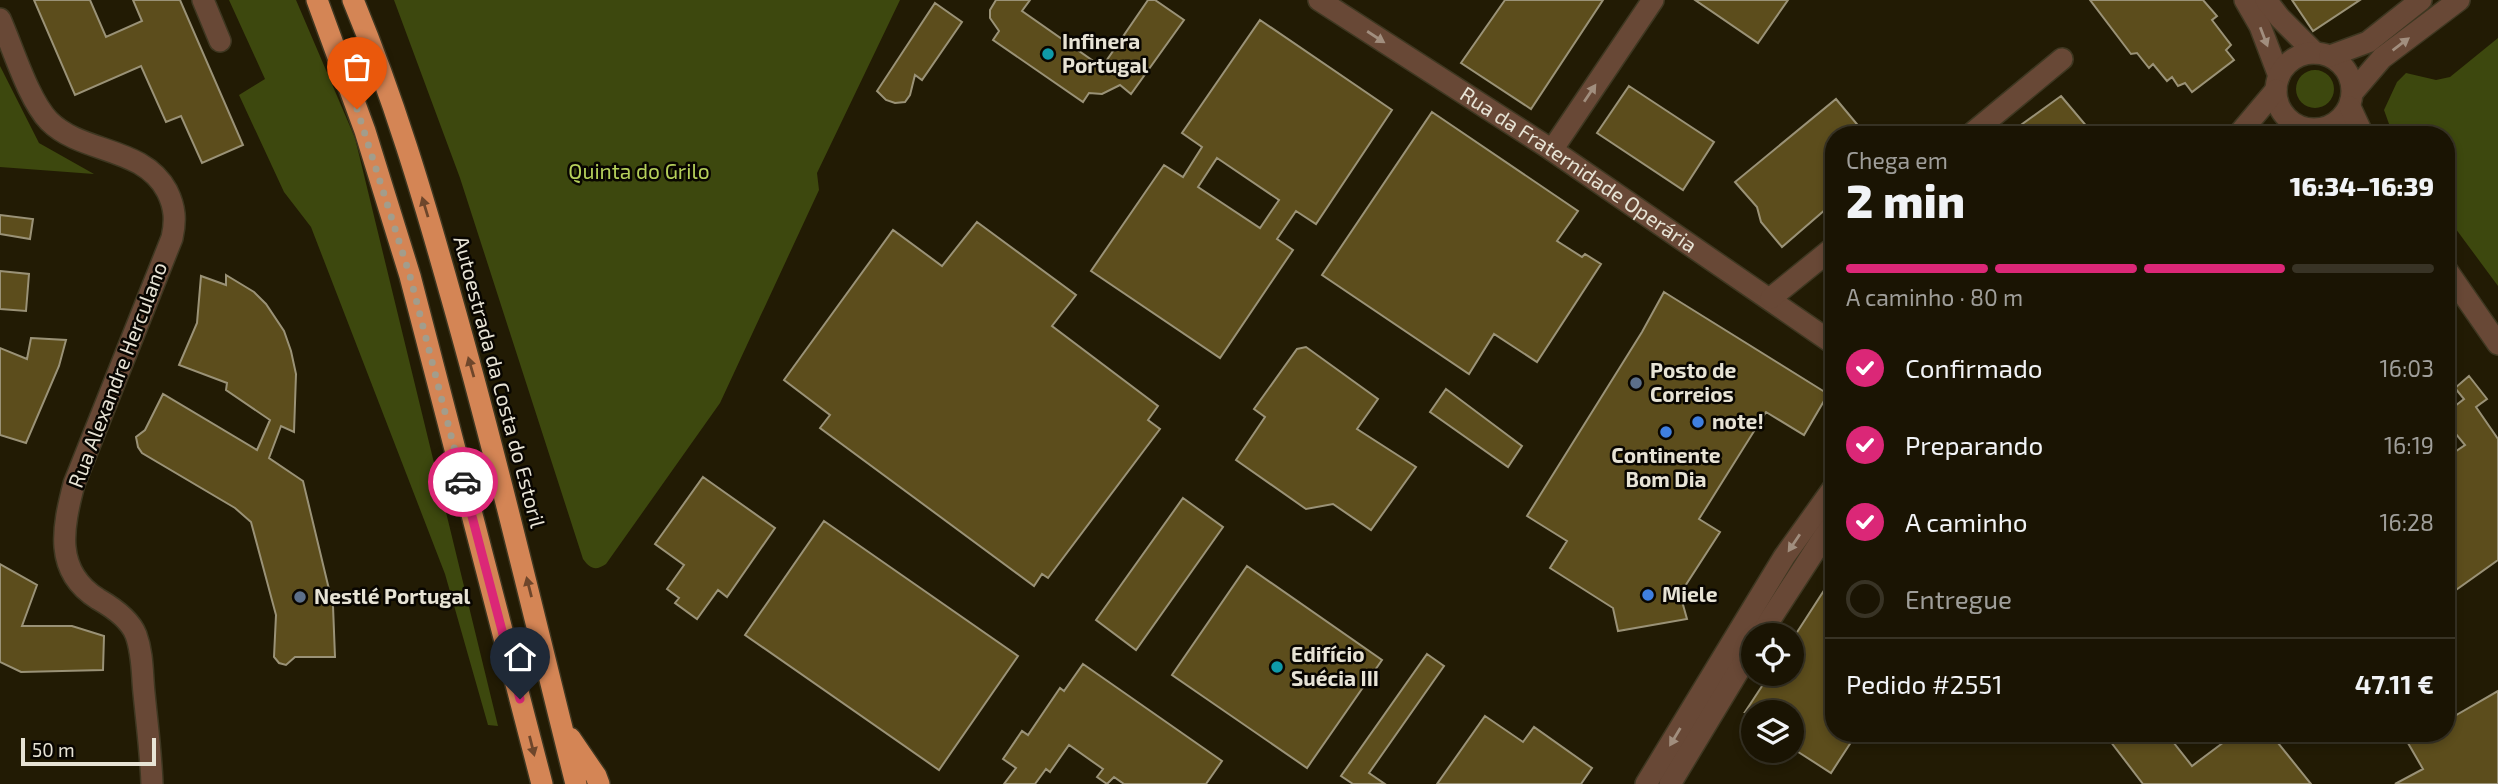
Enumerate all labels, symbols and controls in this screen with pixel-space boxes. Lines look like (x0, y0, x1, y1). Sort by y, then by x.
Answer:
one-way arrow (2259, 26, 2270, 47)
place label: Infinera Portugal (1062, 28, 1148, 77)
one-way arrow (1367, 30, 1386, 43)
pin (327, 37, 387, 109)
one-way arrow (2392, 37, 2410, 51)
marker: Infinera Portugal (1040, 46, 1056, 62)
icon: bag (338, 48, 376, 86)
street label: Rua da Fraternidade Operária (1456, 80, 1702, 257)
one-way arrow (1584, 84, 1597, 103)
text: Chega em (1846, 146, 1948, 174)
park label: Quinta do Grilo (568, 158, 710, 184)
text: 16:34–16:39 (2290, 170, 2434, 201)
text: 2 min (1846, 172, 1965, 227)
one-way arrow (420, 196, 430, 217)
street label: Autoestrada da Costa do Estoril (449, 233, 552, 531)
street label: Rua Alexandre Herculano (62, 258, 171, 491)
text: A caminho · 80 m (1846, 283, 2023, 311)
icon: check (1846, 349, 1884, 387)
text: Confirmado (1905, 352, 2043, 383)
text: 16:03 (2380, 354, 2434, 382)
one-way arrow (466, 356, 476, 377)
place label: Posto de Correios (1650, 357, 1737, 406)
marker: Posto de Correios (1628, 375, 1644, 391)
place label: note! (1712, 408, 1764, 433)
marker: note! (1690, 414, 1706, 430)
marker: Continente Bom Dia (1658, 424, 1674, 440)
icon: check (1846, 426, 1884, 464)
text: Preparando (1905, 429, 2043, 460)
text: 16:19 (2384, 431, 2434, 459)
place label: Continente Bom Dia (1611, 442, 1721, 491)
courier (428, 447, 498, 517)
icon: car (444, 463, 482, 501)
icon: check (1846, 503, 1884, 541)
text: A caminho (1905, 506, 2028, 537)
text: 16:28 (2379, 508, 2434, 536)
one-way arrow (1787, 534, 1801, 552)
one-way arrow (523, 576, 534, 598)
place label: Miele (1662, 581, 1718, 606)
place label: Nestlé Portugal (314, 583, 470, 608)
text: Entregue (1905, 583, 2012, 614)
marker: Miele (1640, 587, 1656, 603)
marker: Nestlé Portugal (292, 589, 308, 605)
map controls (1741, 623, 1804, 763)
button: locate (1741, 623, 1804, 686)
pin (490, 627, 550, 699)
icon: home (501, 638, 539, 676)
place label: Edifício Suécia III (1291, 641, 1379, 690)
marker: Edifício Suécia III (1269, 659, 1285, 675)
text: Pedido #2551 (1846, 668, 2003, 699)
text: 47.11 € (2355, 668, 2434, 699)
button: layers (1741, 700, 1804, 763)
one-way arrow (1669, 727, 1681, 746)
scale bar (21, 735, 156, 767)
one-way arrow (527, 735, 538, 757)
text: 50 m (32, 738, 75, 761)

